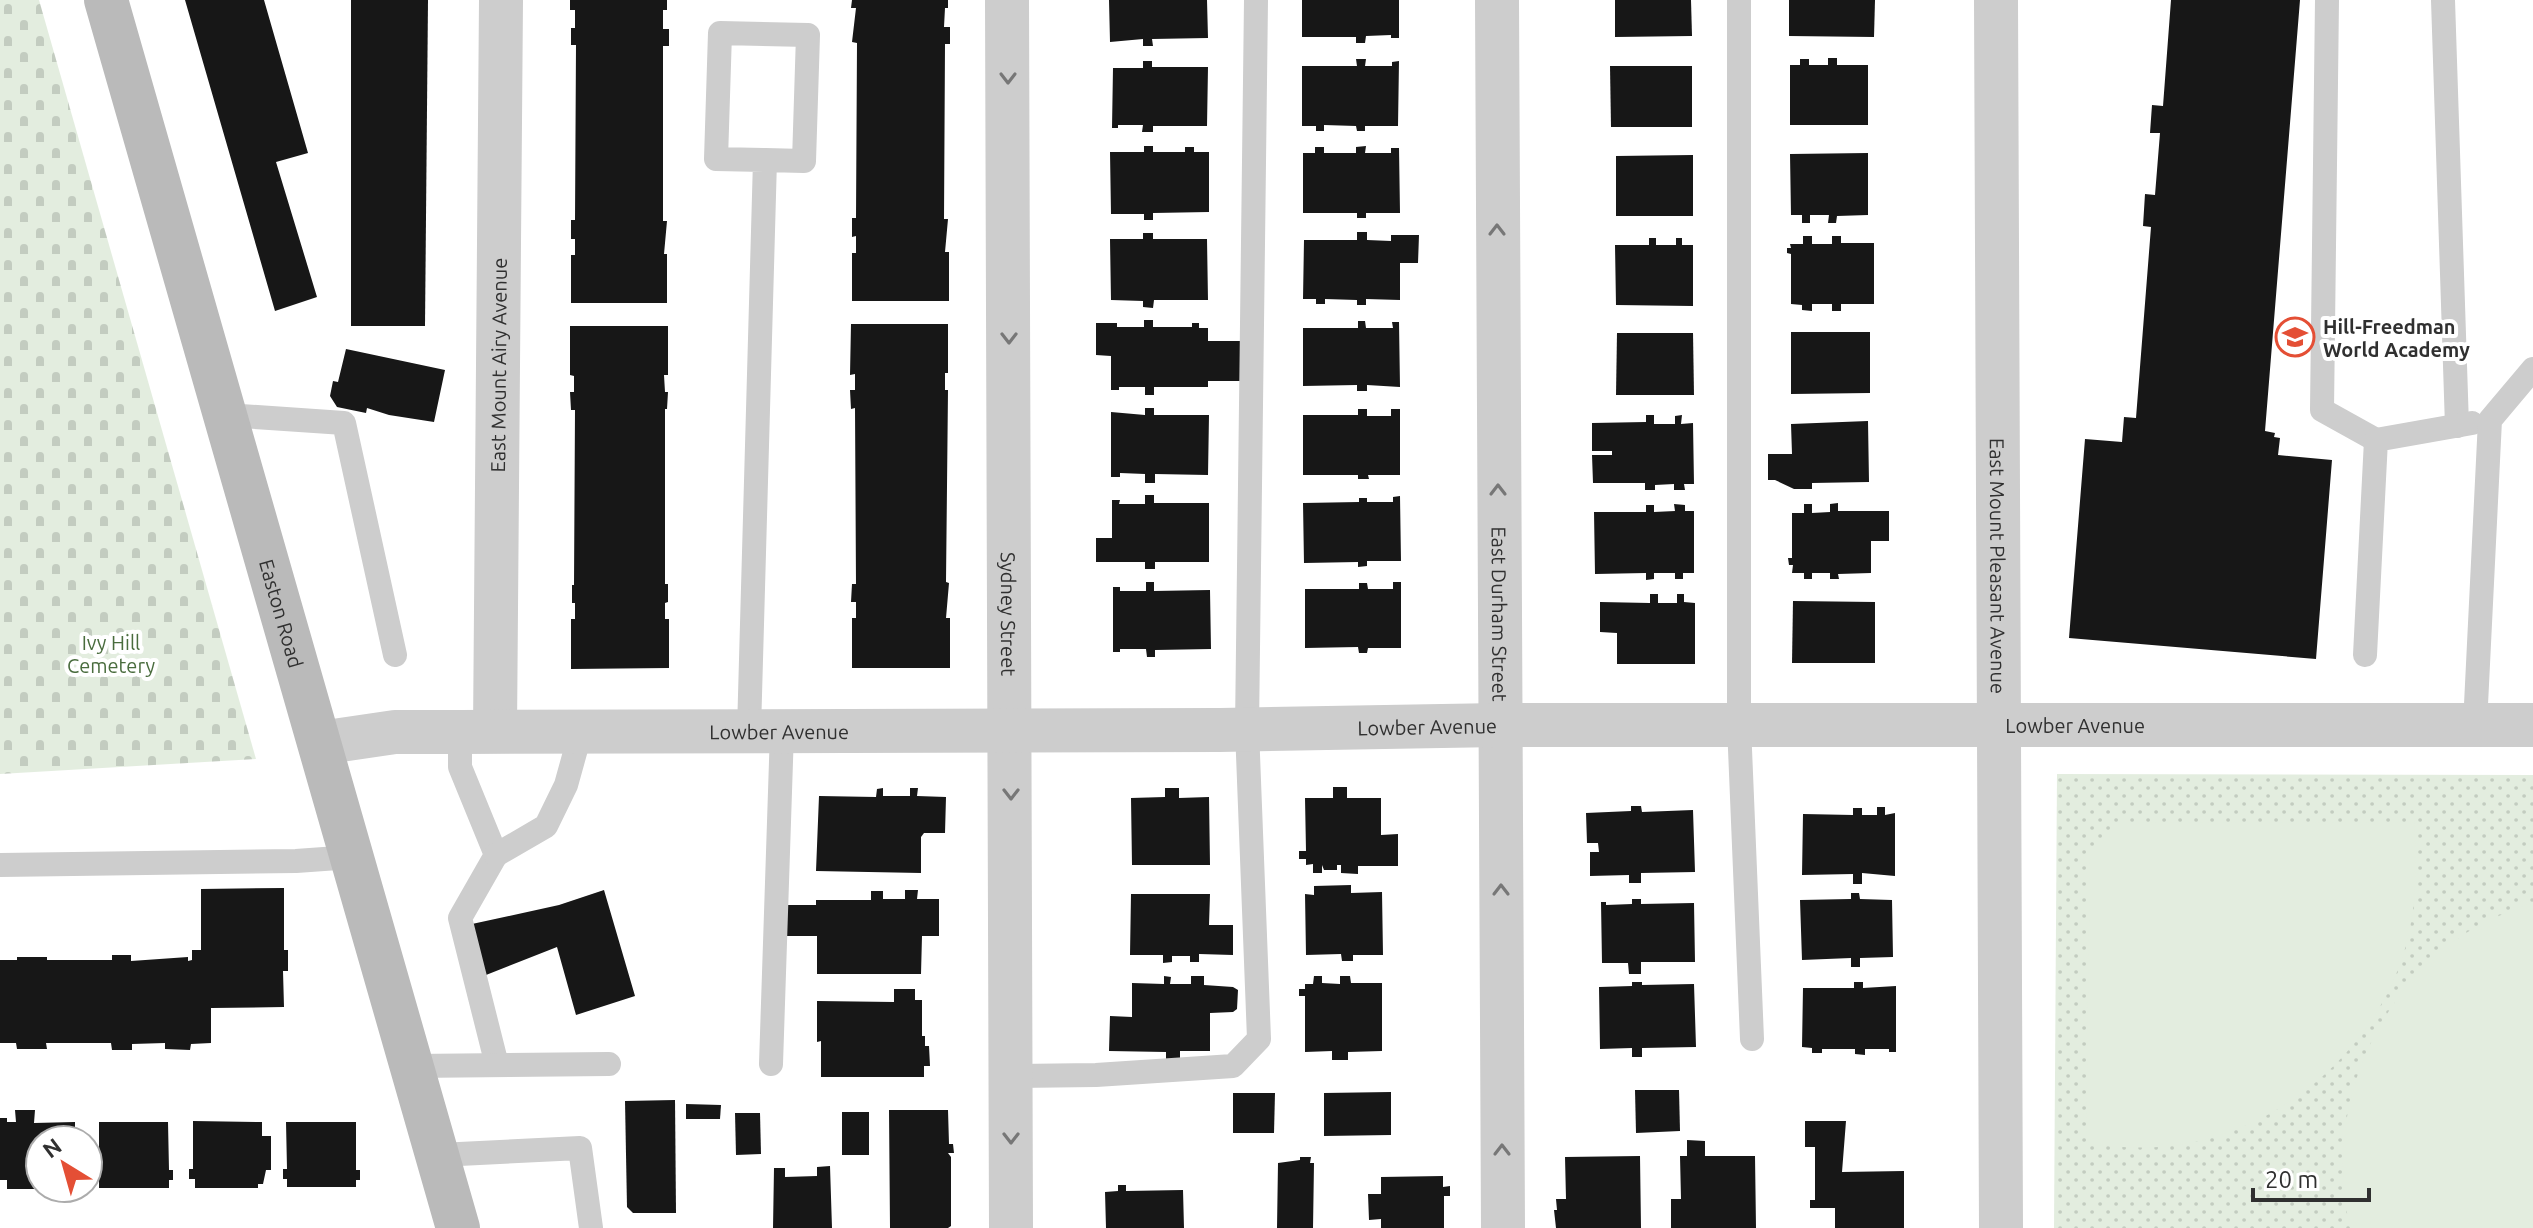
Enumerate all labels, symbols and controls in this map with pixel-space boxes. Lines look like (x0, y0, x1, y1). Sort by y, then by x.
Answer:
one-way arrow (999, 72, 1017, 85)
one-way arrow (1488, 223, 1506, 236)
street label: East Mount Airy Avenue (486, 258, 510, 472)
place label: Hill-Freedman World Academy (2323, 315, 2470, 361)
school or university icon: Hill-Freedman World Academy (2274, 316, 2316, 358)
one-way arrow (1000, 332, 1018, 345)
street label: East Mount Pleasant Avenue (1986, 438, 2010, 694)
one-way arrow (1489, 483, 1507, 496)
street label: East Durham Street (1488, 526, 1512, 702)
street label: Sydney Street (997, 552, 1021, 676)
street label: Easton Road (255, 556, 308, 670)
park label: Ivy Hill Cemetery (67, 631, 155, 677)
street label: Lowber Avenue (1357, 714, 1497, 739)
street label: Lowber Avenue (2005, 714, 2145, 737)
street label: Lowber Avenue (709, 719, 849, 743)
one-way arrow (1002, 788, 1020, 801)
one-way arrow (1492, 883, 1509, 896)
north arrow (24, 1124, 104, 1204)
one-way arrow (1002, 1132, 1020, 1145)
text: N (38, 1133, 66, 1163)
one-way arrow (1494, 1143, 1511, 1156)
scale bar (2253, 1152, 2369, 1202)
text: 20 m (2265, 1166, 2318, 1193)

